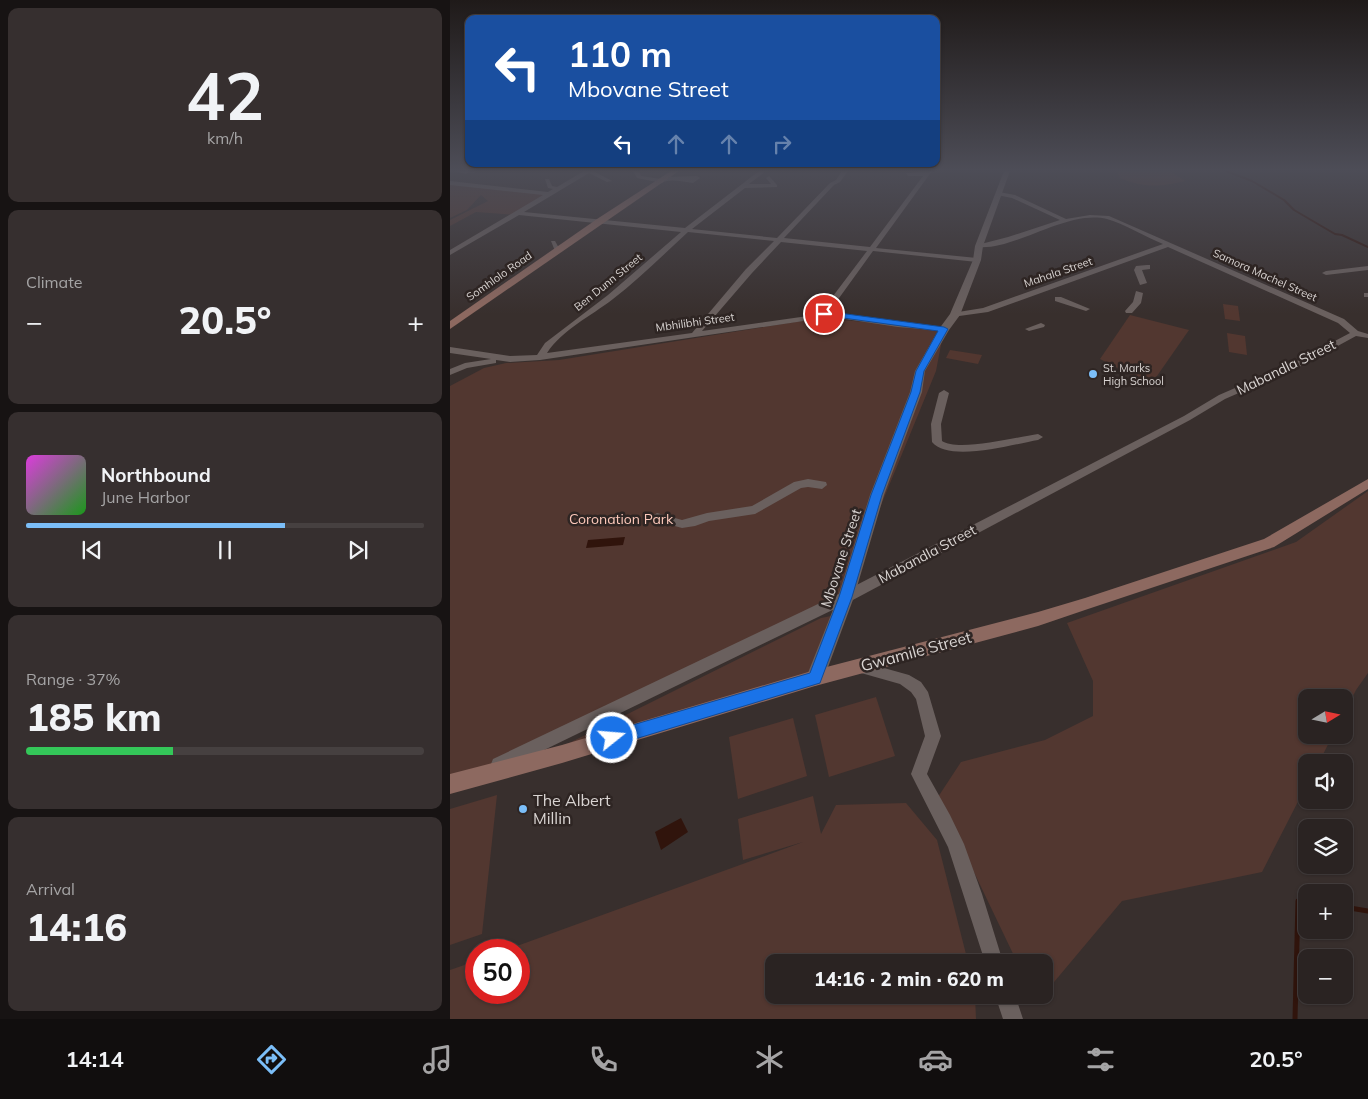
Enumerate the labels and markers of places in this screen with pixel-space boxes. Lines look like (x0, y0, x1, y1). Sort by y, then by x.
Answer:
pin (803, 293, 845, 335)
place label: St. Marks High School (1103, 361, 1164, 388)
marker: St. Marks High School (1087, 368, 1099, 380)
place label: The Albert Millin (533, 790, 611, 828)
marker: The Albert Millin (517, 803, 529, 815)

